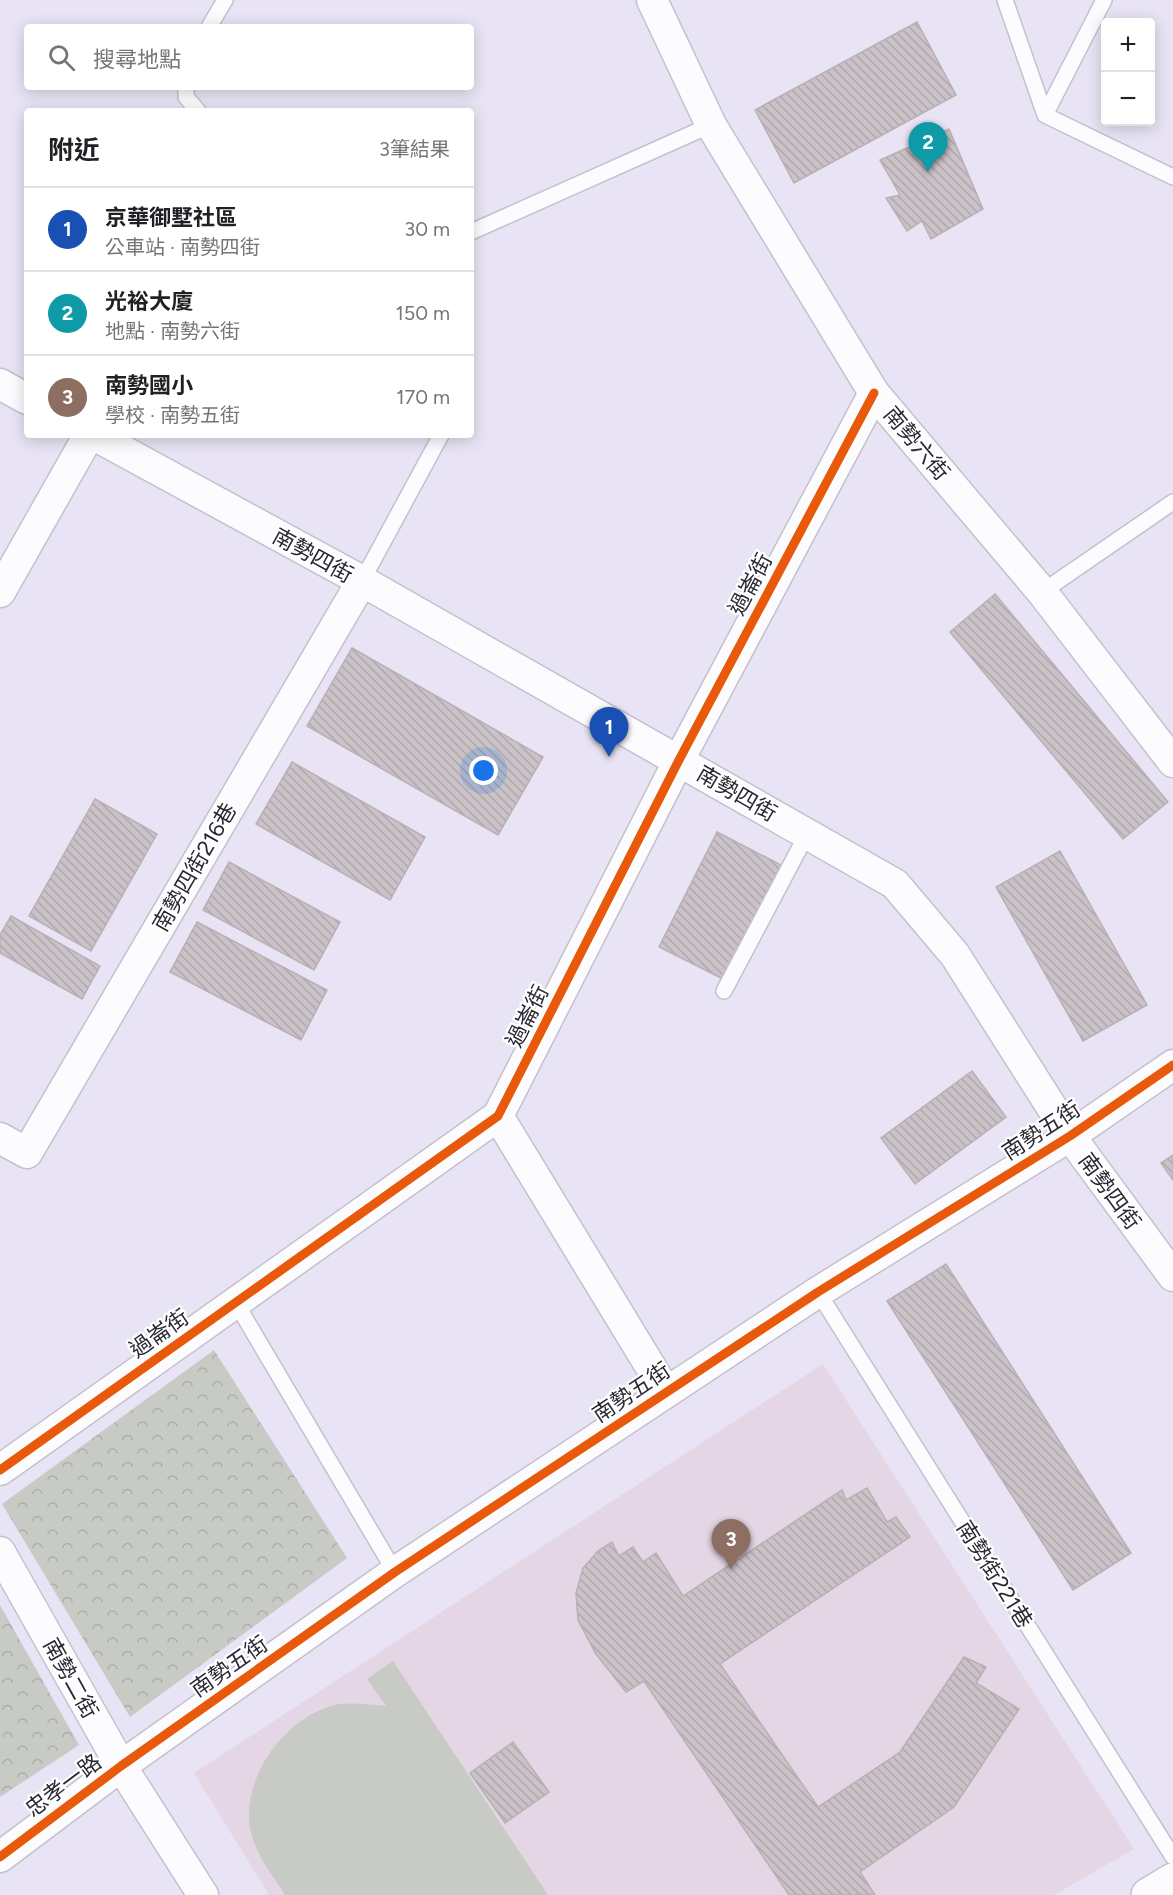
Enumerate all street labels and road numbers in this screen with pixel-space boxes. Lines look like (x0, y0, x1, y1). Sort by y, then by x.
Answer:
street label: 南勢六街 (878, 401, 955, 486)
street label: 南勢四街 (268, 522, 358, 589)
street label: 過崙街 (723, 549, 778, 620)
street label: 南勢四街 (692, 760, 782, 827)
street label: 南勢四街216巷 (147, 798, 242, 936)
street label: 過崙街 (500, 981, 554, 1052)
street label: 南勢五街 (997, 1095, 1086, 1166)
street label: 南勢四街 (1073, 1148, 1146, 1235)
street label: 過崙街 (125, 1303, 194, 1363)
street label: 南勢五街 (587, 1357, 675, 1428)
street label: 南勢街221巷 (951, 1516, 1038, 1633)
street label: 南勢五街 (185, 1630, 273, 1703)
street label: 南勢二街 (37, 1633, 104, 1723)
street label: 忠孝一路 (20, 1748, 107, 1823)

